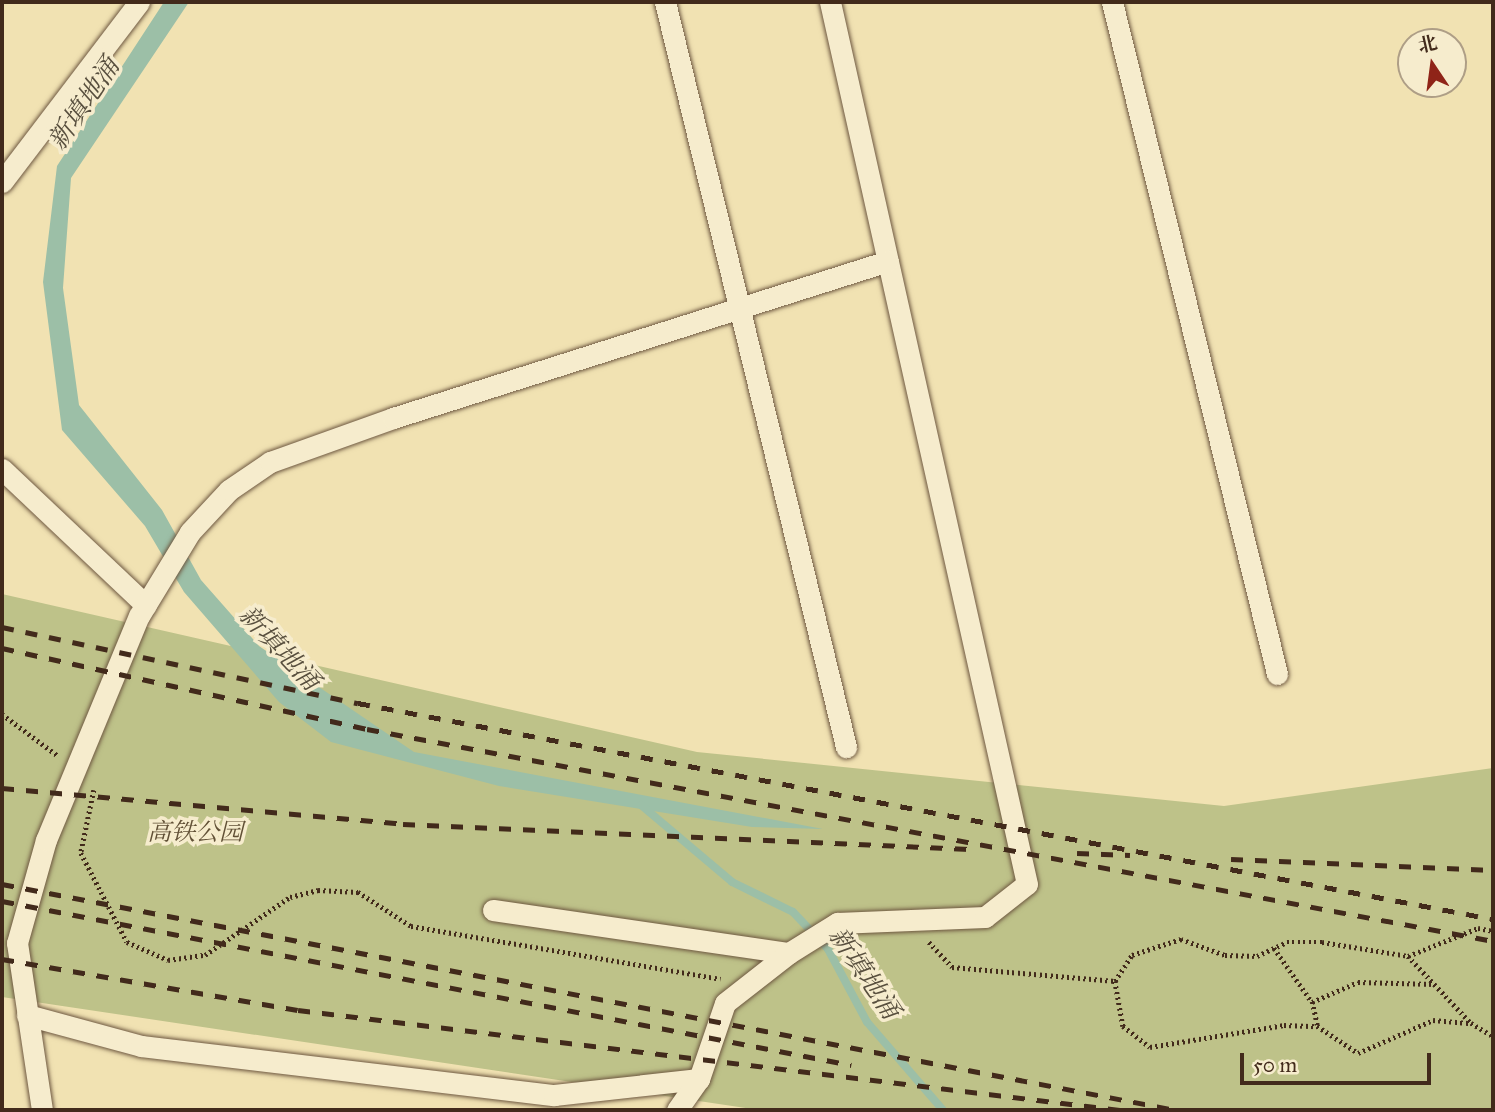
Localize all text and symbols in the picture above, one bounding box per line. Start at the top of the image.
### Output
north arrow [1397,28,1467,98]
text: 北 [1416,31,1439,57]
water label: 新填地涌 [42,52,126,156]
water label: 新填地涌 [232,599,326,697]
park label: 高铁公园 [147,819,243,847]
water label: 新填地涌 [822,921,906,1025]
scale bar [1243,1038,1434,1082]
text: 50 m [1253,1052,1297,1078]

